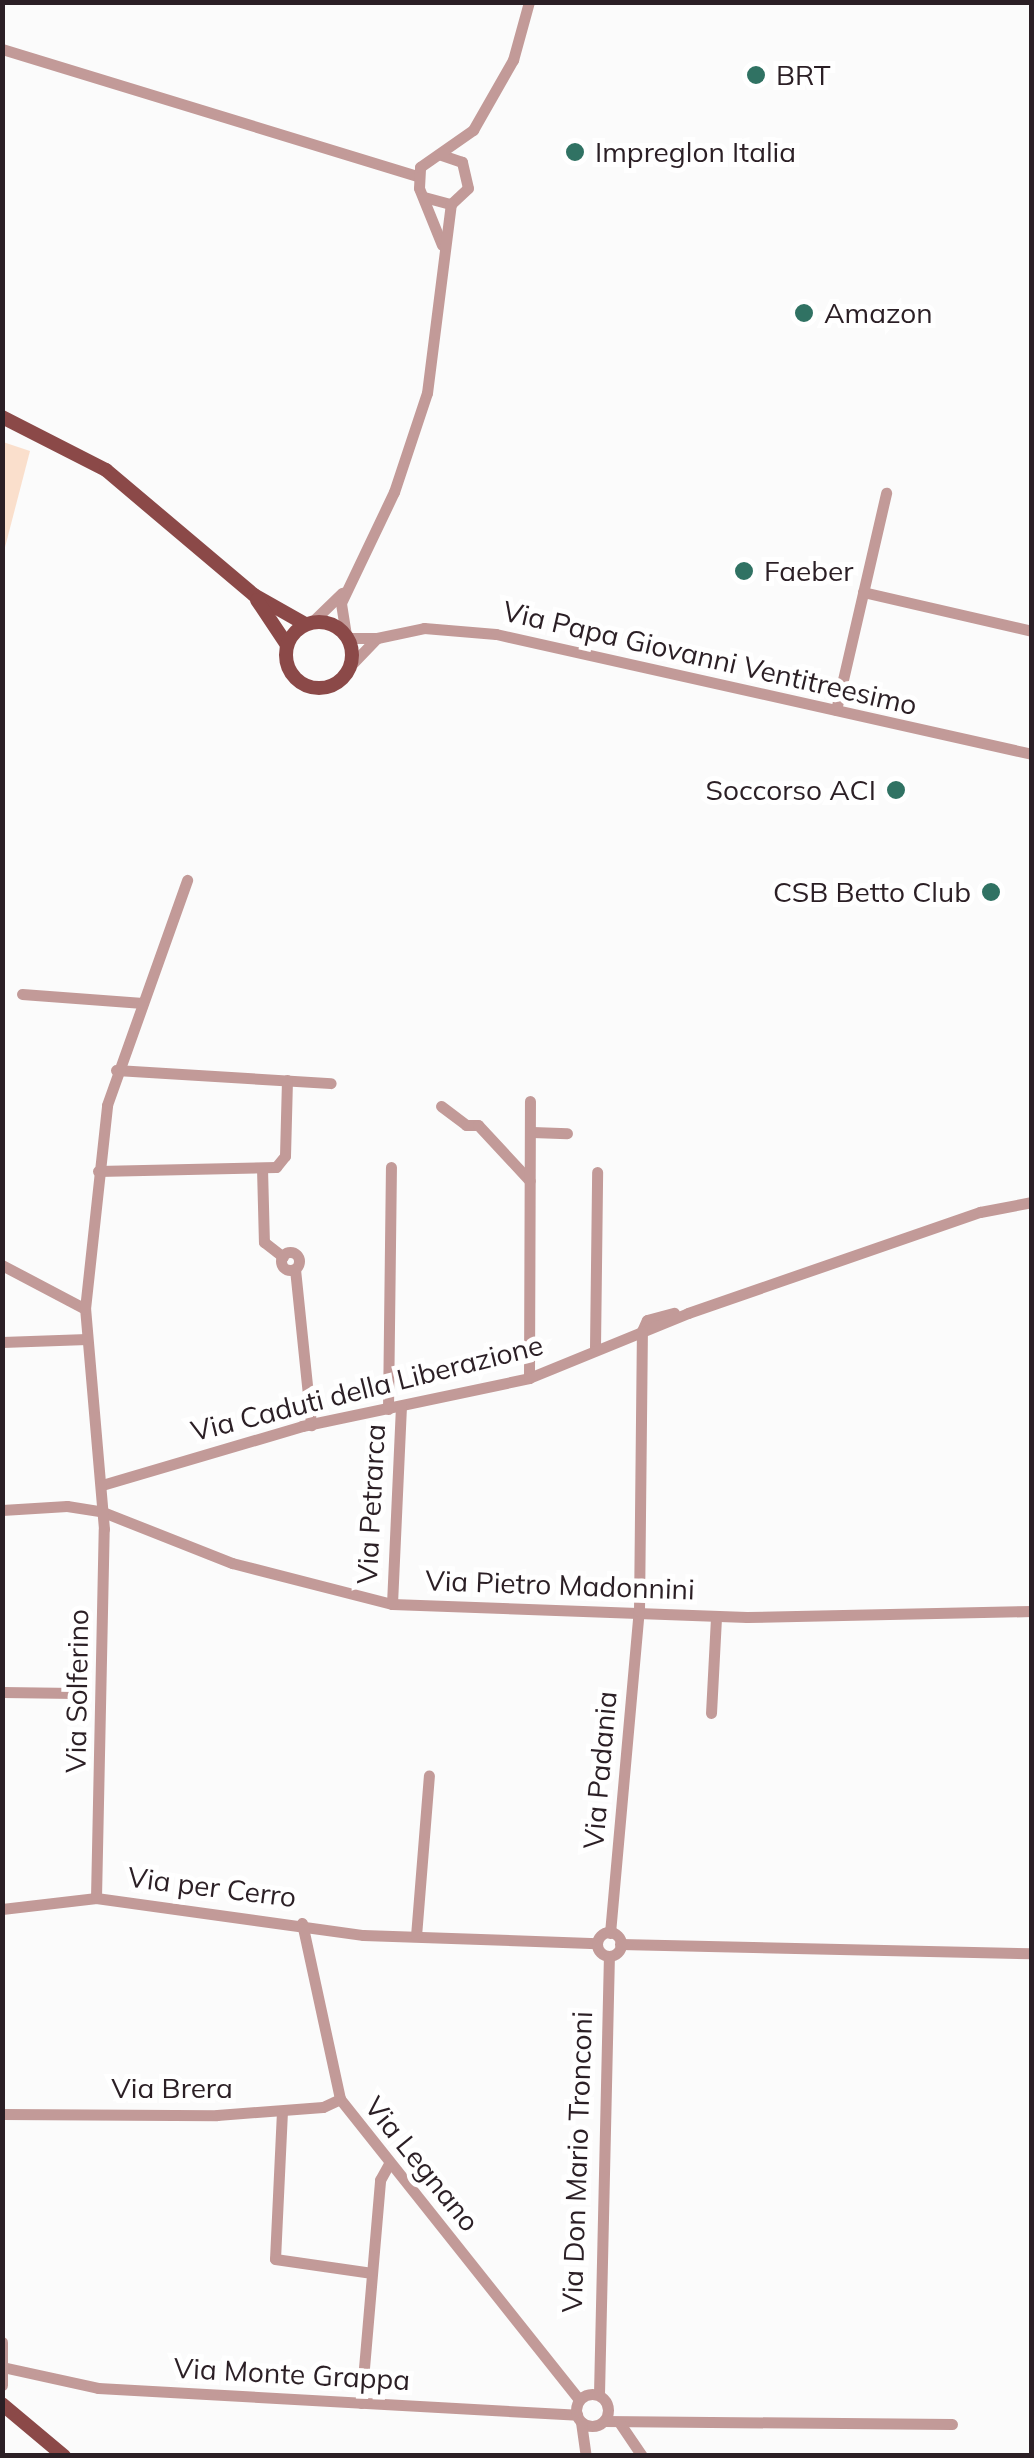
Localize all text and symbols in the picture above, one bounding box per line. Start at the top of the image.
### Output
place label: BRT [776,58,831,92]
marker: BRT [745,64,767,86]
place label: Impreglon Italia [595,135,796,169]
marker: Impreglon Italia [564,141,586,163]
place label: Amazon [824,296,933,330]
marker: Amazon [793,302,815,324]
place label: Faeber [764,554,853,588]
marker: Faeber [733,560,755,582]
street label: Via Papa Giovanni Ventitreesimo [500,594,920,722]
place label: Soccorso ACI [706,773,876,807]
marker: Soccorso ACI [885,779,907,801]
place label: CSB Betto Club [773,875,971,909]
marker: CSB Betto Club [980,881,1002,903]
street label: Via Caduti della Liberazione [188,1328,546,1448]
street label: Via Petrarca [350,1423,392,1585]
street label: Via Pietro Madonnini [425,1564,695,1606]
street label: Via Solferino [59,1609,95,1773]
street label: Via Padania [576,1690,624,1850]
street label: Via per Cerro [126,1860,298,1914]
street label: Via Don Mario Tronconi [555,2011,599,2313]
street label: Via Brera [111,2071,233,2105]
street label: Via Legnano [358,2090,486,2238]
street label: Via Monte Grappa [173,2351,411,2397]

